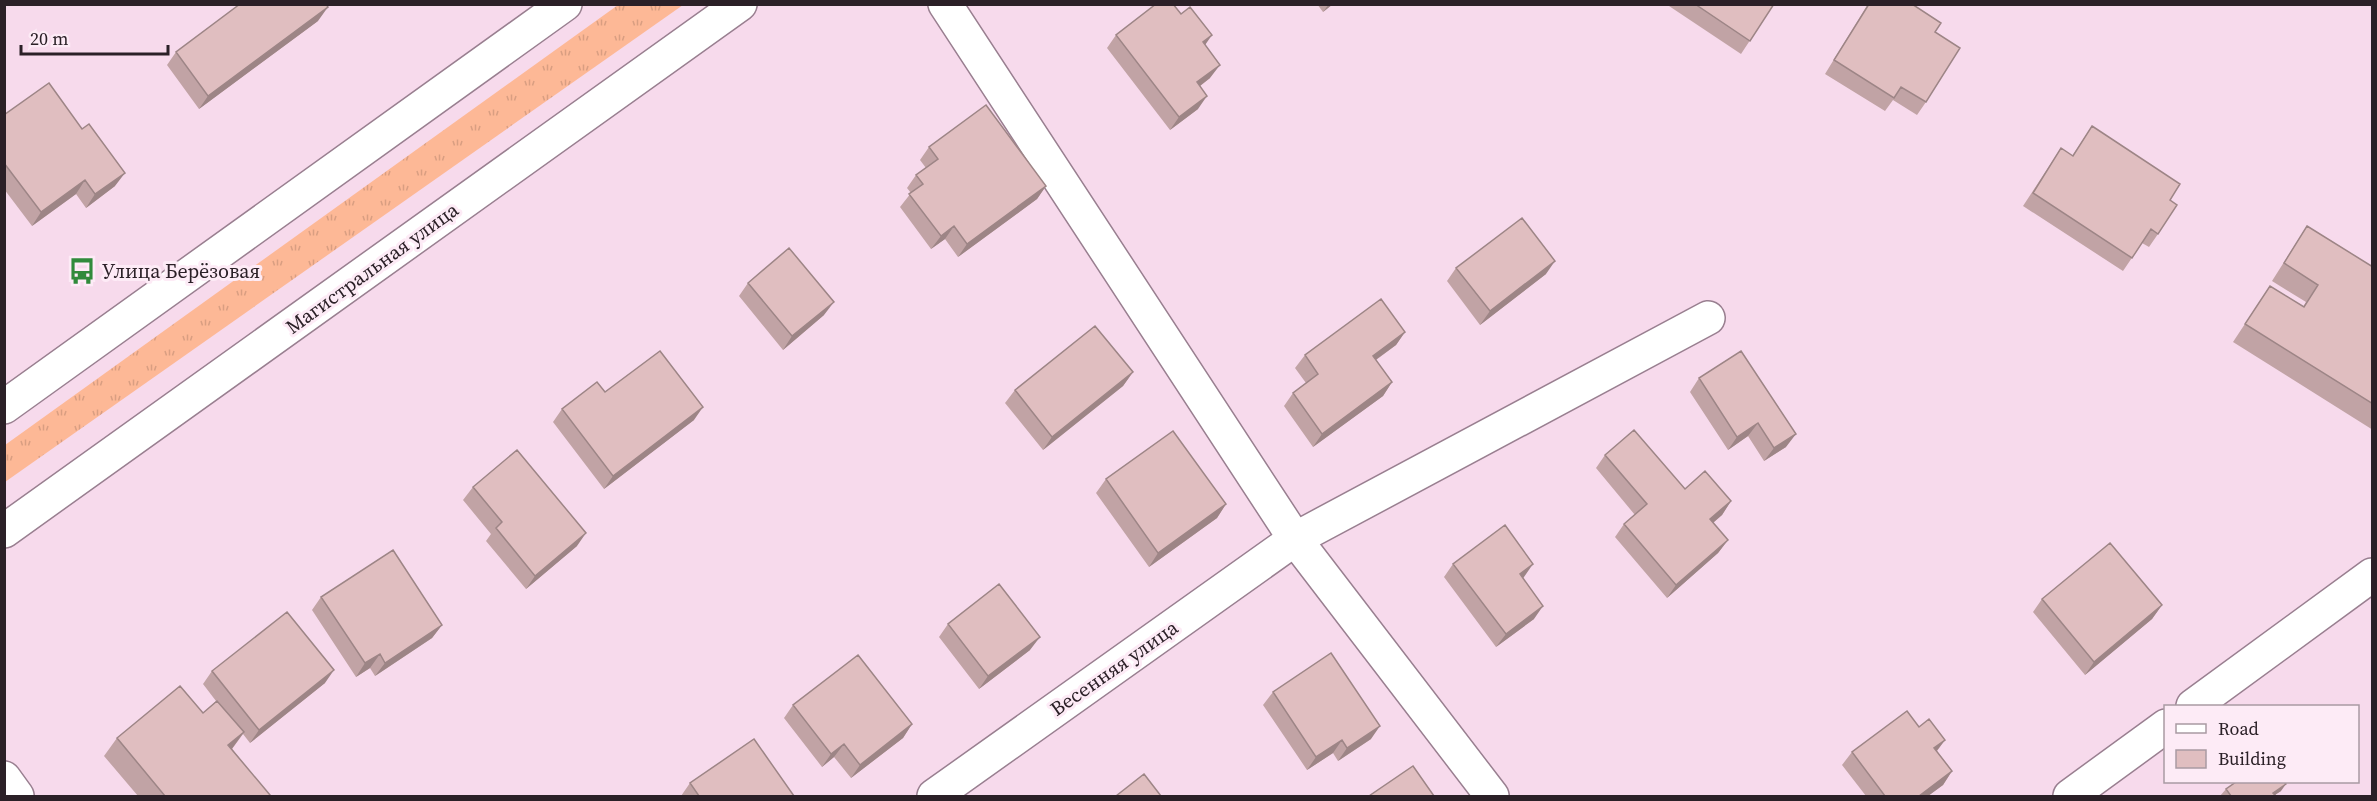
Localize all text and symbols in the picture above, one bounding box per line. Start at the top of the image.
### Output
scale bar [21,18,168,56]
text: 20 m [30,26,68,51]
street label: Магистральная улица [280,195,465,340]
bus stop icon: Улица Берёзовая [67,256,97,286]
place label: Улица Берёзовая [102,257,260,285]
street label: Весенняя улица [1044,613,1184,723]
legend [2164,705,2359,783]
text: Road [2218,716,2259,741]
text: Building [2218,746,2286,771]

